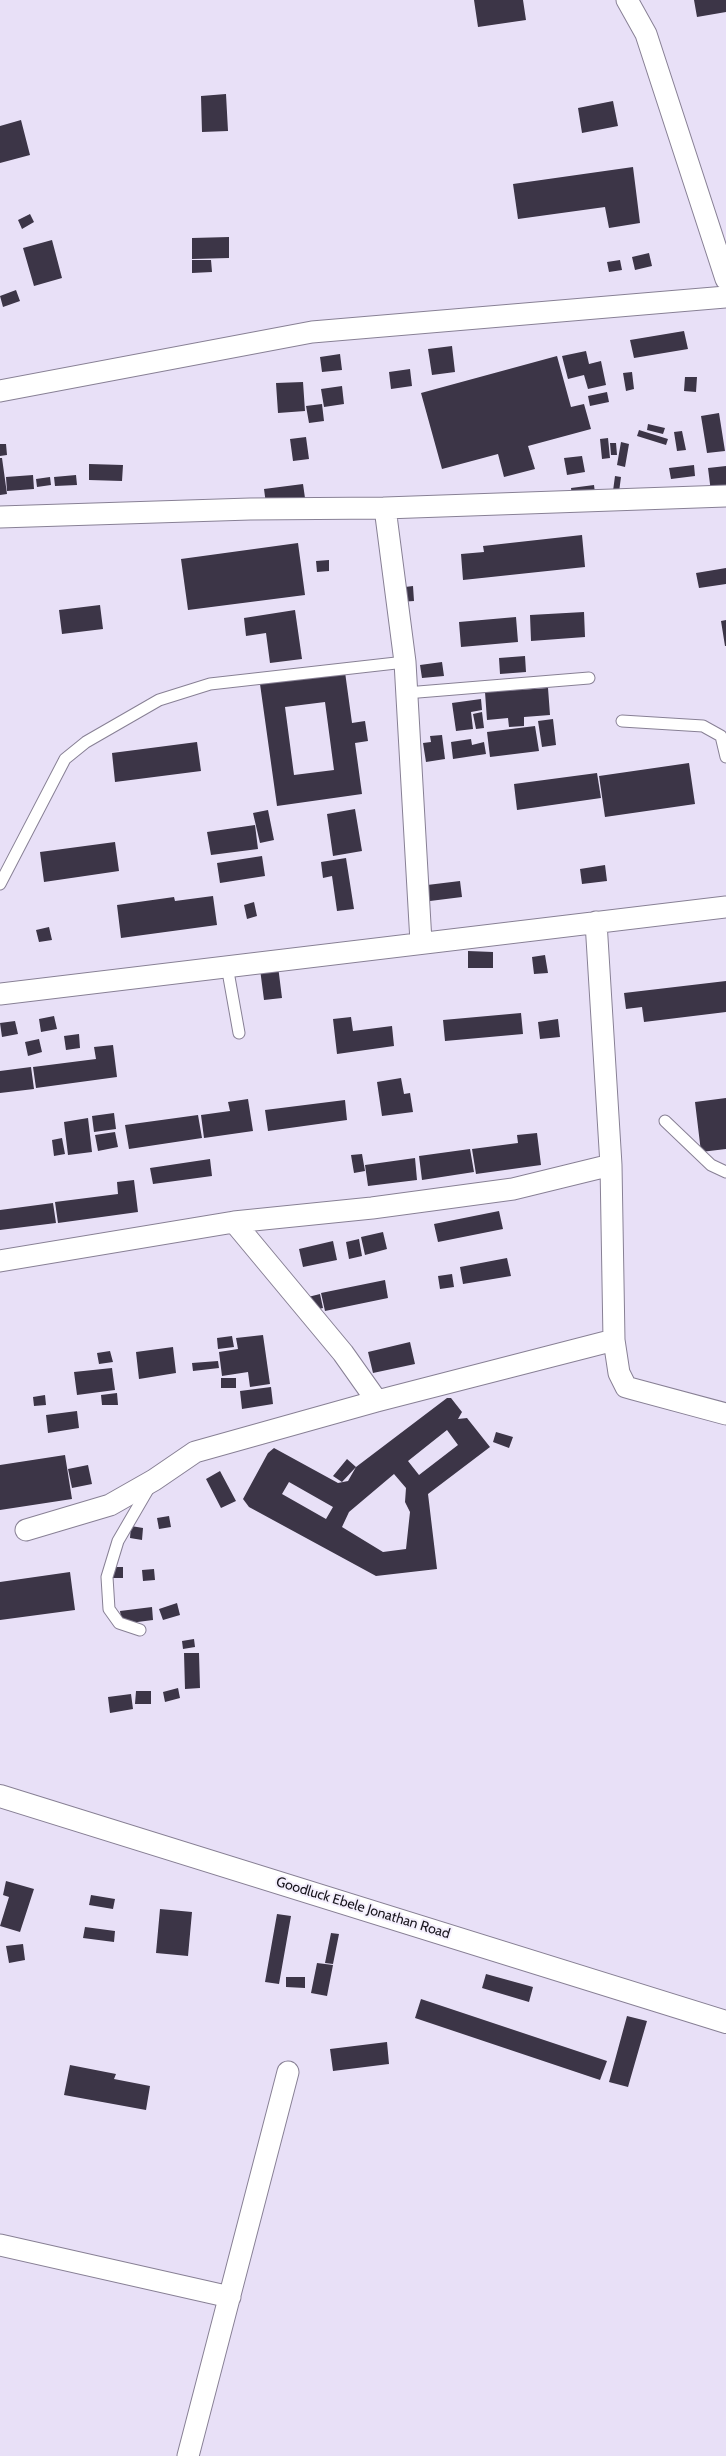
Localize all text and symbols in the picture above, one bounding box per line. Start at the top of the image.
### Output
street label: Goodluck Ebele Jonathan Road [274,1874,452,1942]

